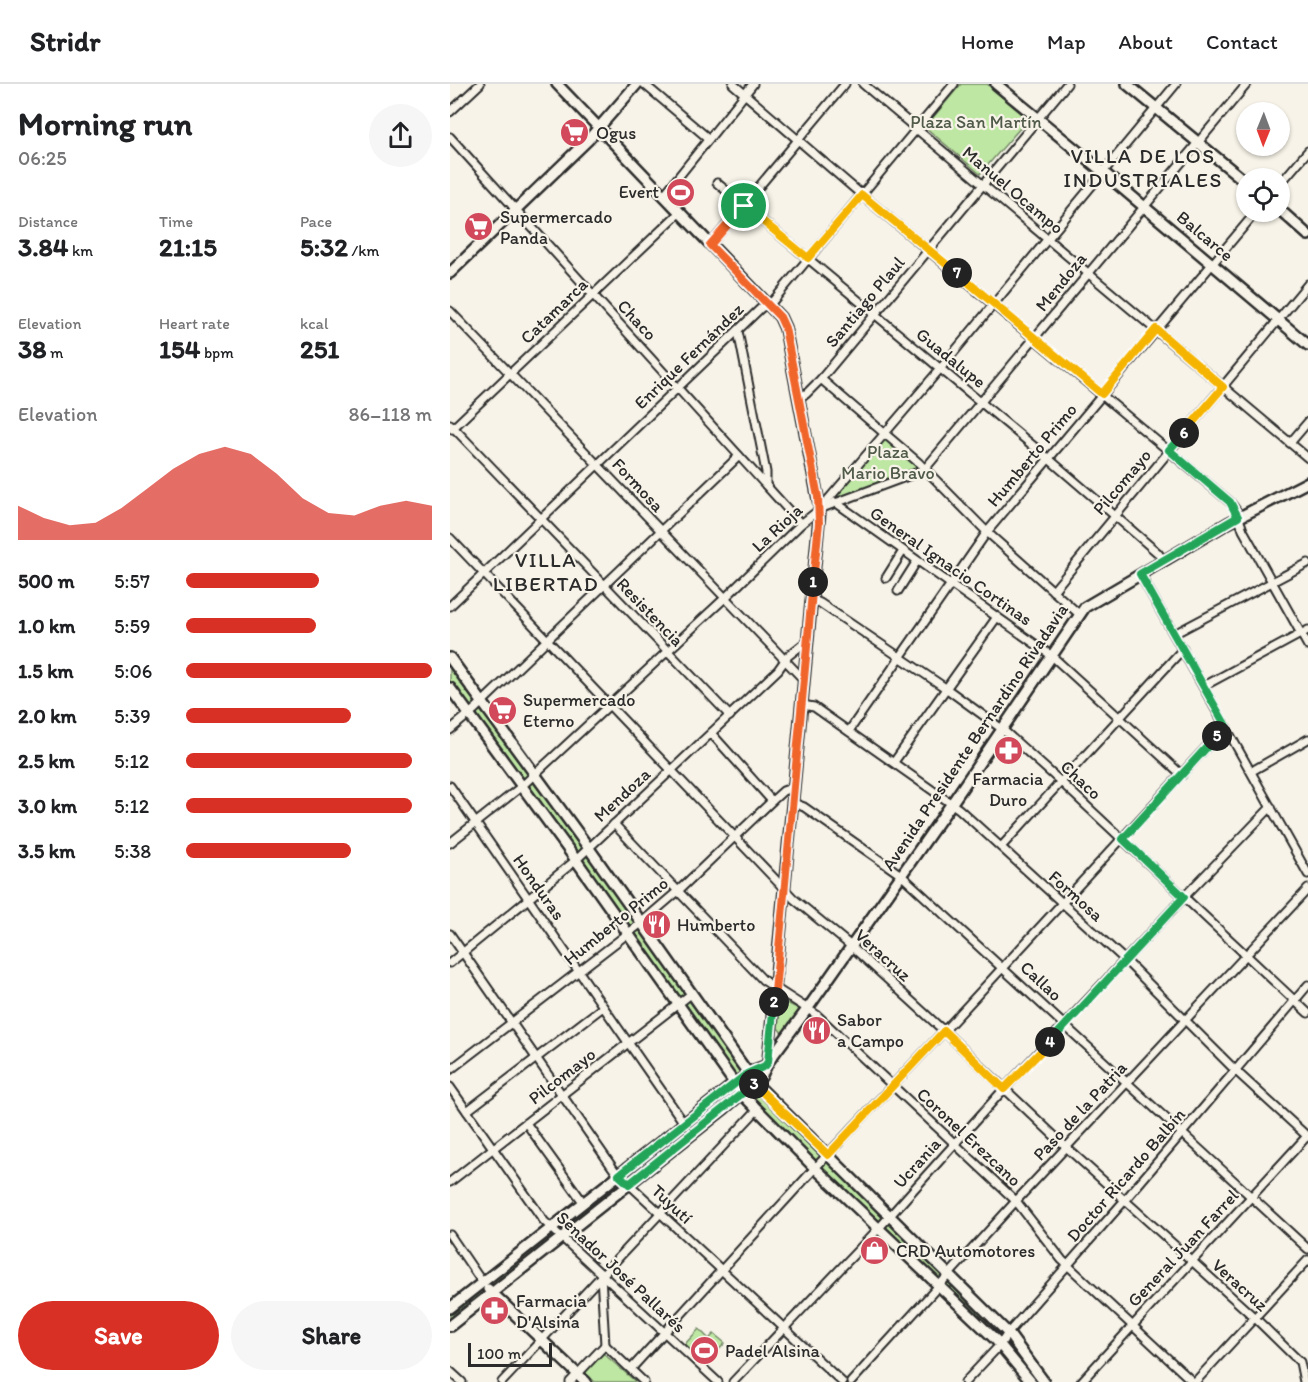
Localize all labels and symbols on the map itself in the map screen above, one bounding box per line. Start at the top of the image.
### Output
north arrow [1236,102,1290,156]
park label: Plaza San Martín [910,111,1042,133]
supermarket icon: Ogus [559,117,591,149]
place label: Ogus [596,122,636,144]
street label: Manuel Ocampo [958,141,1068,239]
district label: VILLA DE LOS INDUSTRIALES [1063,143,1223,192]
sports icon: Evert [664,176,696,208]
pin [718,180,769,231]
place label: Evert [619,181,659,203]
place label: Supermercado Panda [500,206,612,249]
street label: Balcarce [1172,206,1238,266]
supermarket icon: Supermercado Panda [463,211,495,243]
street label: Mendoza [1031,248,1092,316]
street label: Santiago Plaul [821,252,909,352]
pin: 7 [942,258,972,288]
street label: Catamarca [516,273,593,349]
street label: Chaco [613,295,661,345]
street label: Enrique Fernández [630,298,748,414]
street label: Guadalupe [912,323,990,393]
street label: Humberto Primo [982,399,1082,511]
pin: 6 [1169,418,1199,448]
park label: Plaza Mario Bravo [841,441,935,484]
street label: Pilcomayo [1088,444,1156,520]
street label: Formosa [607,453,669,517]
street label: La Rioja [747,499,807,557]
street label: General Ignacio Cortinas [866,502,1036,630]
district label: VILLA LIBERTAD [493,547,599,596]
pin: 1 [798,567,828,597]
street label: Resistencia [612,573,688,651]
street label: Avenida Presidente Bernardino Rivadavia [877,599,1073,875]
place label: Supermercado Eterno [523,689,635,732]
supermarket icon: Supermercado Eterno [486,694,518,726]
pin: 5 [1202,721,1232,751]
pharmacy icon: Farmacia Duro [992,734,1024,766]
street label: Chaco [1056,756,1106,804]
street label: Mendoza [589,763,655,827]
place label: Farmacia Duro [973,768,1044,811]
street label: Honduras [508,850,570,924]
street label: Formosa [1044,866,1108,927]
street label: Humberto Primo [559,872,673,970]
restaurant icon: Humberto [640,909,672,941]
place label: Humberto [677,914,756,936]
street label: Veracruz [850,924,916,986]
street label: Callao [1016,956,1066,1006]
pin: 2 [759,987,789,1017]
place label: Sabor a Campo [837,1009,904,1052]
restaurant icon: Sabor a Campo [800,1014,832,1046]
pin: 4 [1035,1027,1065,1057]
street label: Pilcomayo [524,1043,600,1109]
street label: Paso de la Patria [1028,1056,1132,1165]
pin: 3 [739,1069,769,1099]
street label: Coronel Erezcano [912,1083,1026,1191]
street label: Doctor Ricardo Balbín [1062,1104,1190,1246]
street label: Ucrania [889,1133,946,1193]
street label: Tuyutí [647,1180,697,1229]
street label: General Juan Farrel [1123,1185,1243,1311]
street label: Senador José Pallarés [552,1207,690,1337]
shop icon: CRD Automotores [859,1235,891,1267]
place label: CRD Automotores [896,1240,1035,1262]
street label: Veracruz [1207,1254,1273,1316]
place label: Farmacia D'Alsina [516,1290,588,1333]
pharmacy icon: Farmacia D'Alsina [479,1295,511,1327]
sports icon: Padel Alsina [688,1335,720,1367]
scale bar [468,1340,552,1368]
place label: Padel Alsina [725,1340,820,1362]

